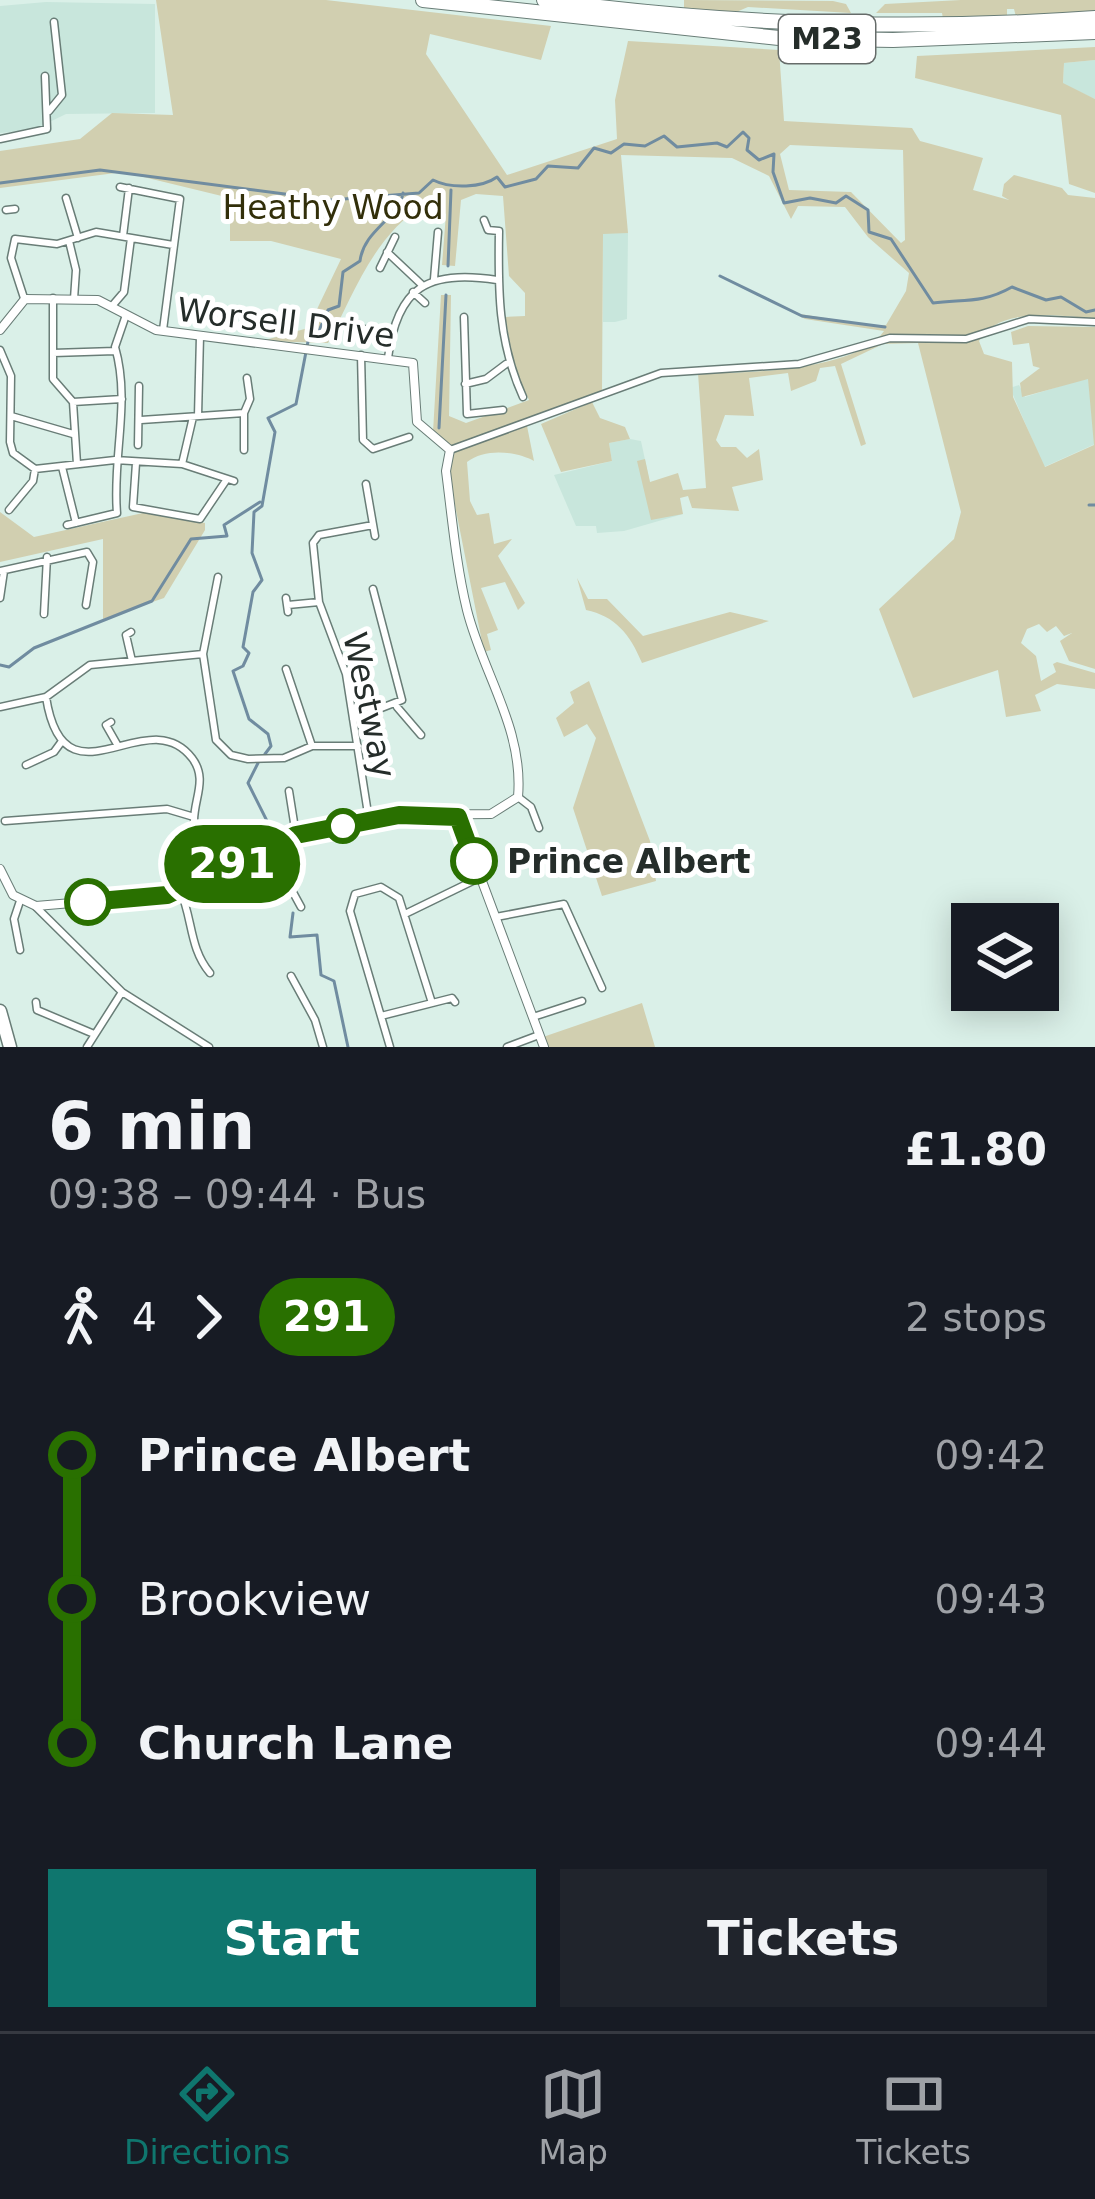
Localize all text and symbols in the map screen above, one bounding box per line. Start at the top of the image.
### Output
road number: M23 [779,15,875,63]
park label: Heathy Wood [222,188,444,227]
street label: Worsell Drive [175,290,397,355]
street label: Westway [335,629,404,781]
unlabelled marker [327,810,359,842]
line badge: 291 [163,825,301,903]
text: 291 [188,839,276,888]
marker: Prince Albert [452,839,496,883]
place label: Prince Albert [507,842,751,881]
unlabelled marker [66,880,110,924]
map controls [951,903,1059,1011]
button: layers [951,903,1059,1011]
text: 6 min [48,1088,255,1165]
text: £1.80 [905,1123,1047,1176]
text: 09:38 – 09:44 · Bus [48,1172,426,1217]
icon: walk [48,1284,114,1350]
icon: forward [175,1284,241,1350]
text: 291 [283,1292,371,1341]
text: 4 [132,1295,157,1340]
text: 2 stops [905,1295,1047,1340]
text: Prince Albert [138,1429,470,1482]
text: 09:42 [935,1433,1047,1478]
text: Brookview [138,1573,371,1626]
text: 09:43 [935,1577,1047,1622]
text: Church Lane [138,1717,453,1770]
text: 09:44 [935,1721,1047,1766]
button: Start [48,1869,536,2007]
button: Tickets [560,1869,1047,2007]
tab: Directions [124,2061,290,2172]
tab: Map [538,2061,608,2172]
tab: Tickets [856,2061,971,2172]

